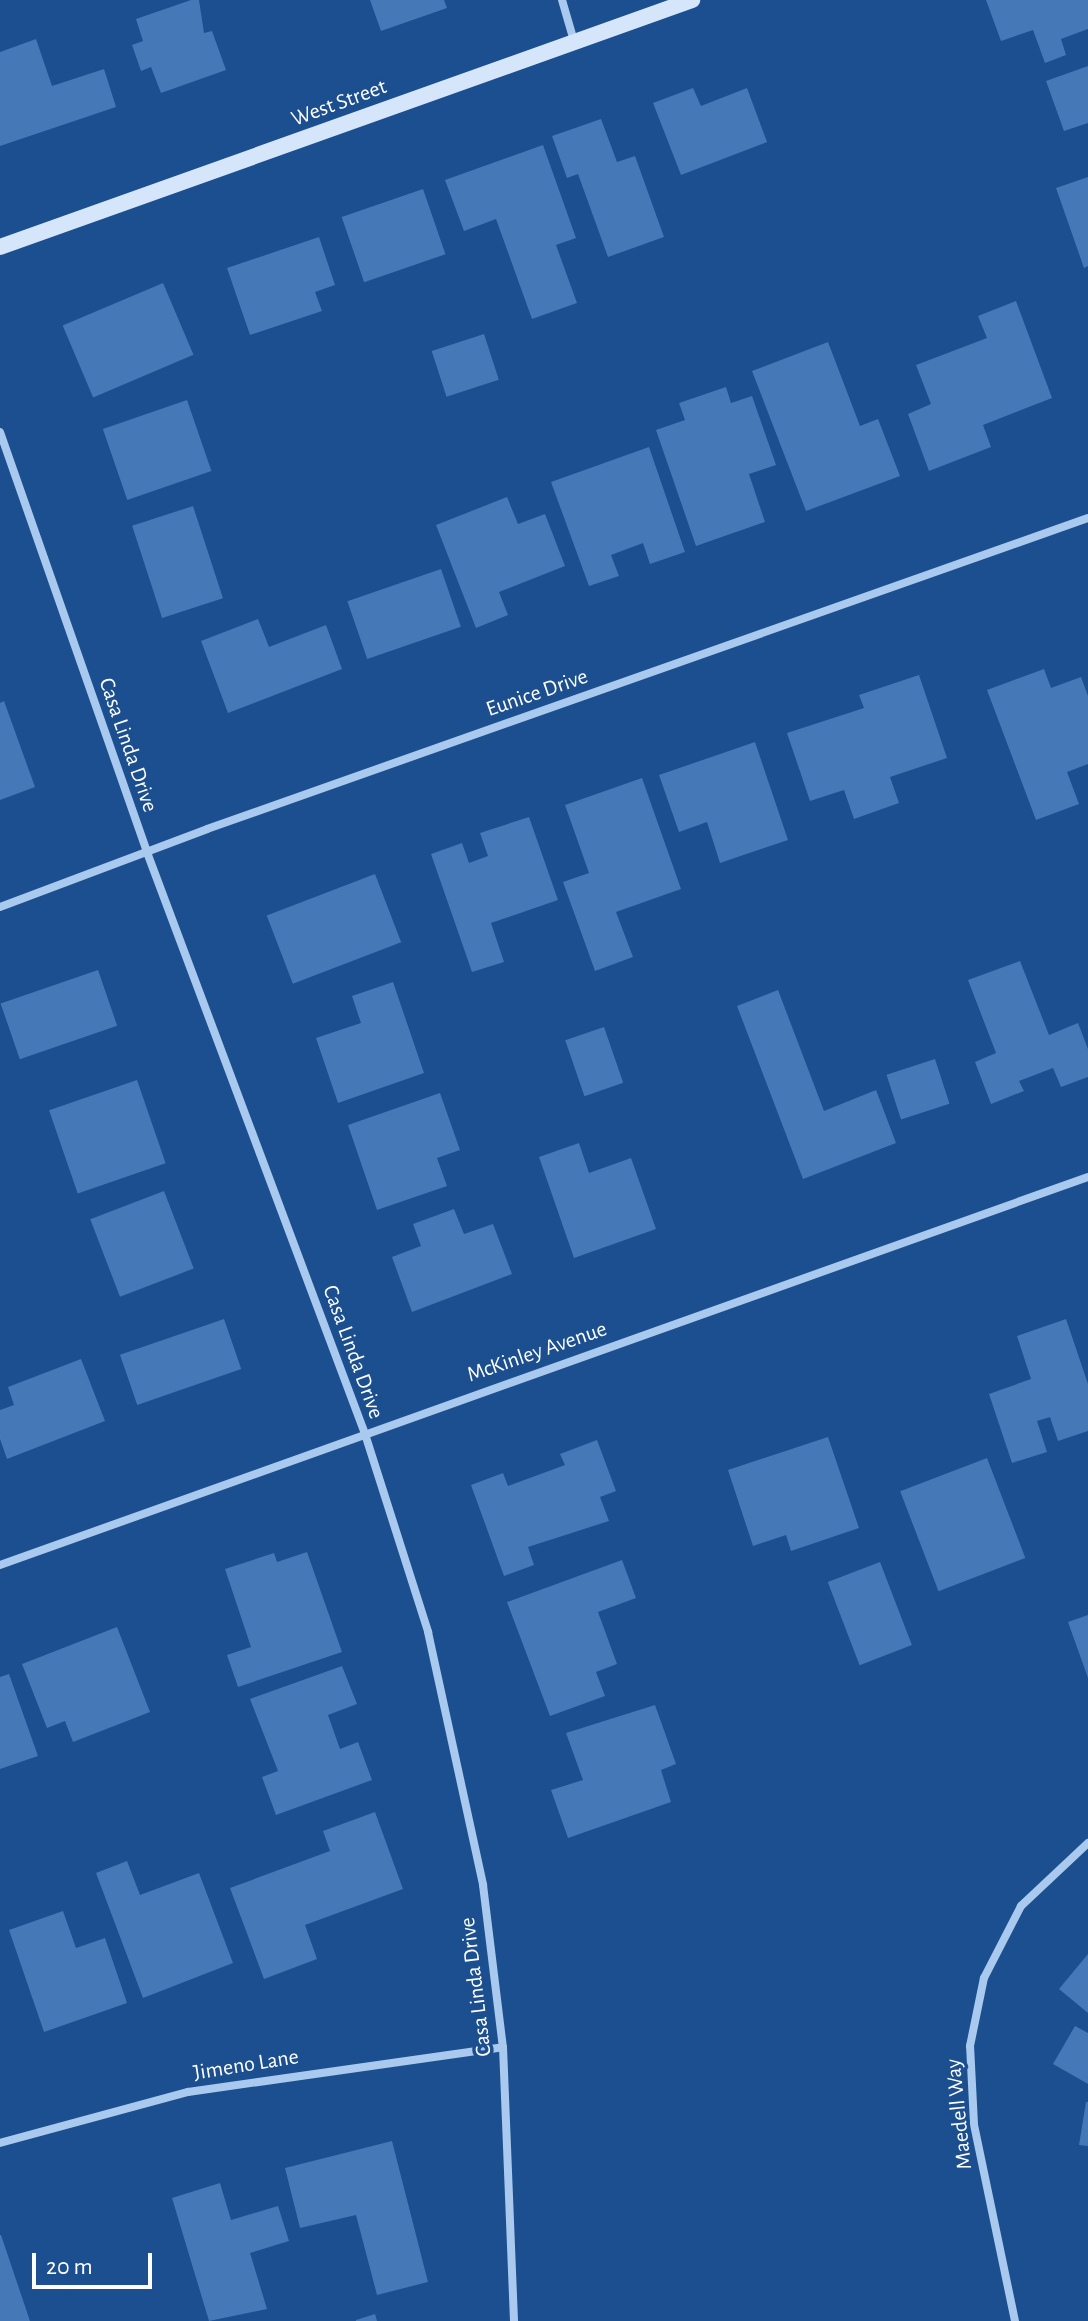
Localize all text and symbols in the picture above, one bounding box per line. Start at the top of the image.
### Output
street label: West Street [288,74,390,132]
street label: Eunice Drive [483,663,591,723]
street label: Casa Linda Drive [93,674,163,816]
street label: Casa Linda Drive [317,1282,389,1422]
street label: McKinley Avenue [464,1316,610,1388]
street label: Casa Linda Drive [454,1916,498,2058]
street label: Jimeno Lane [191,2044,301,2086]
street label: Maedell Way [940,2057,978,2171]
scale bar [36,2237,156,2287]
text: 20 m [46,2255,93,2279]

